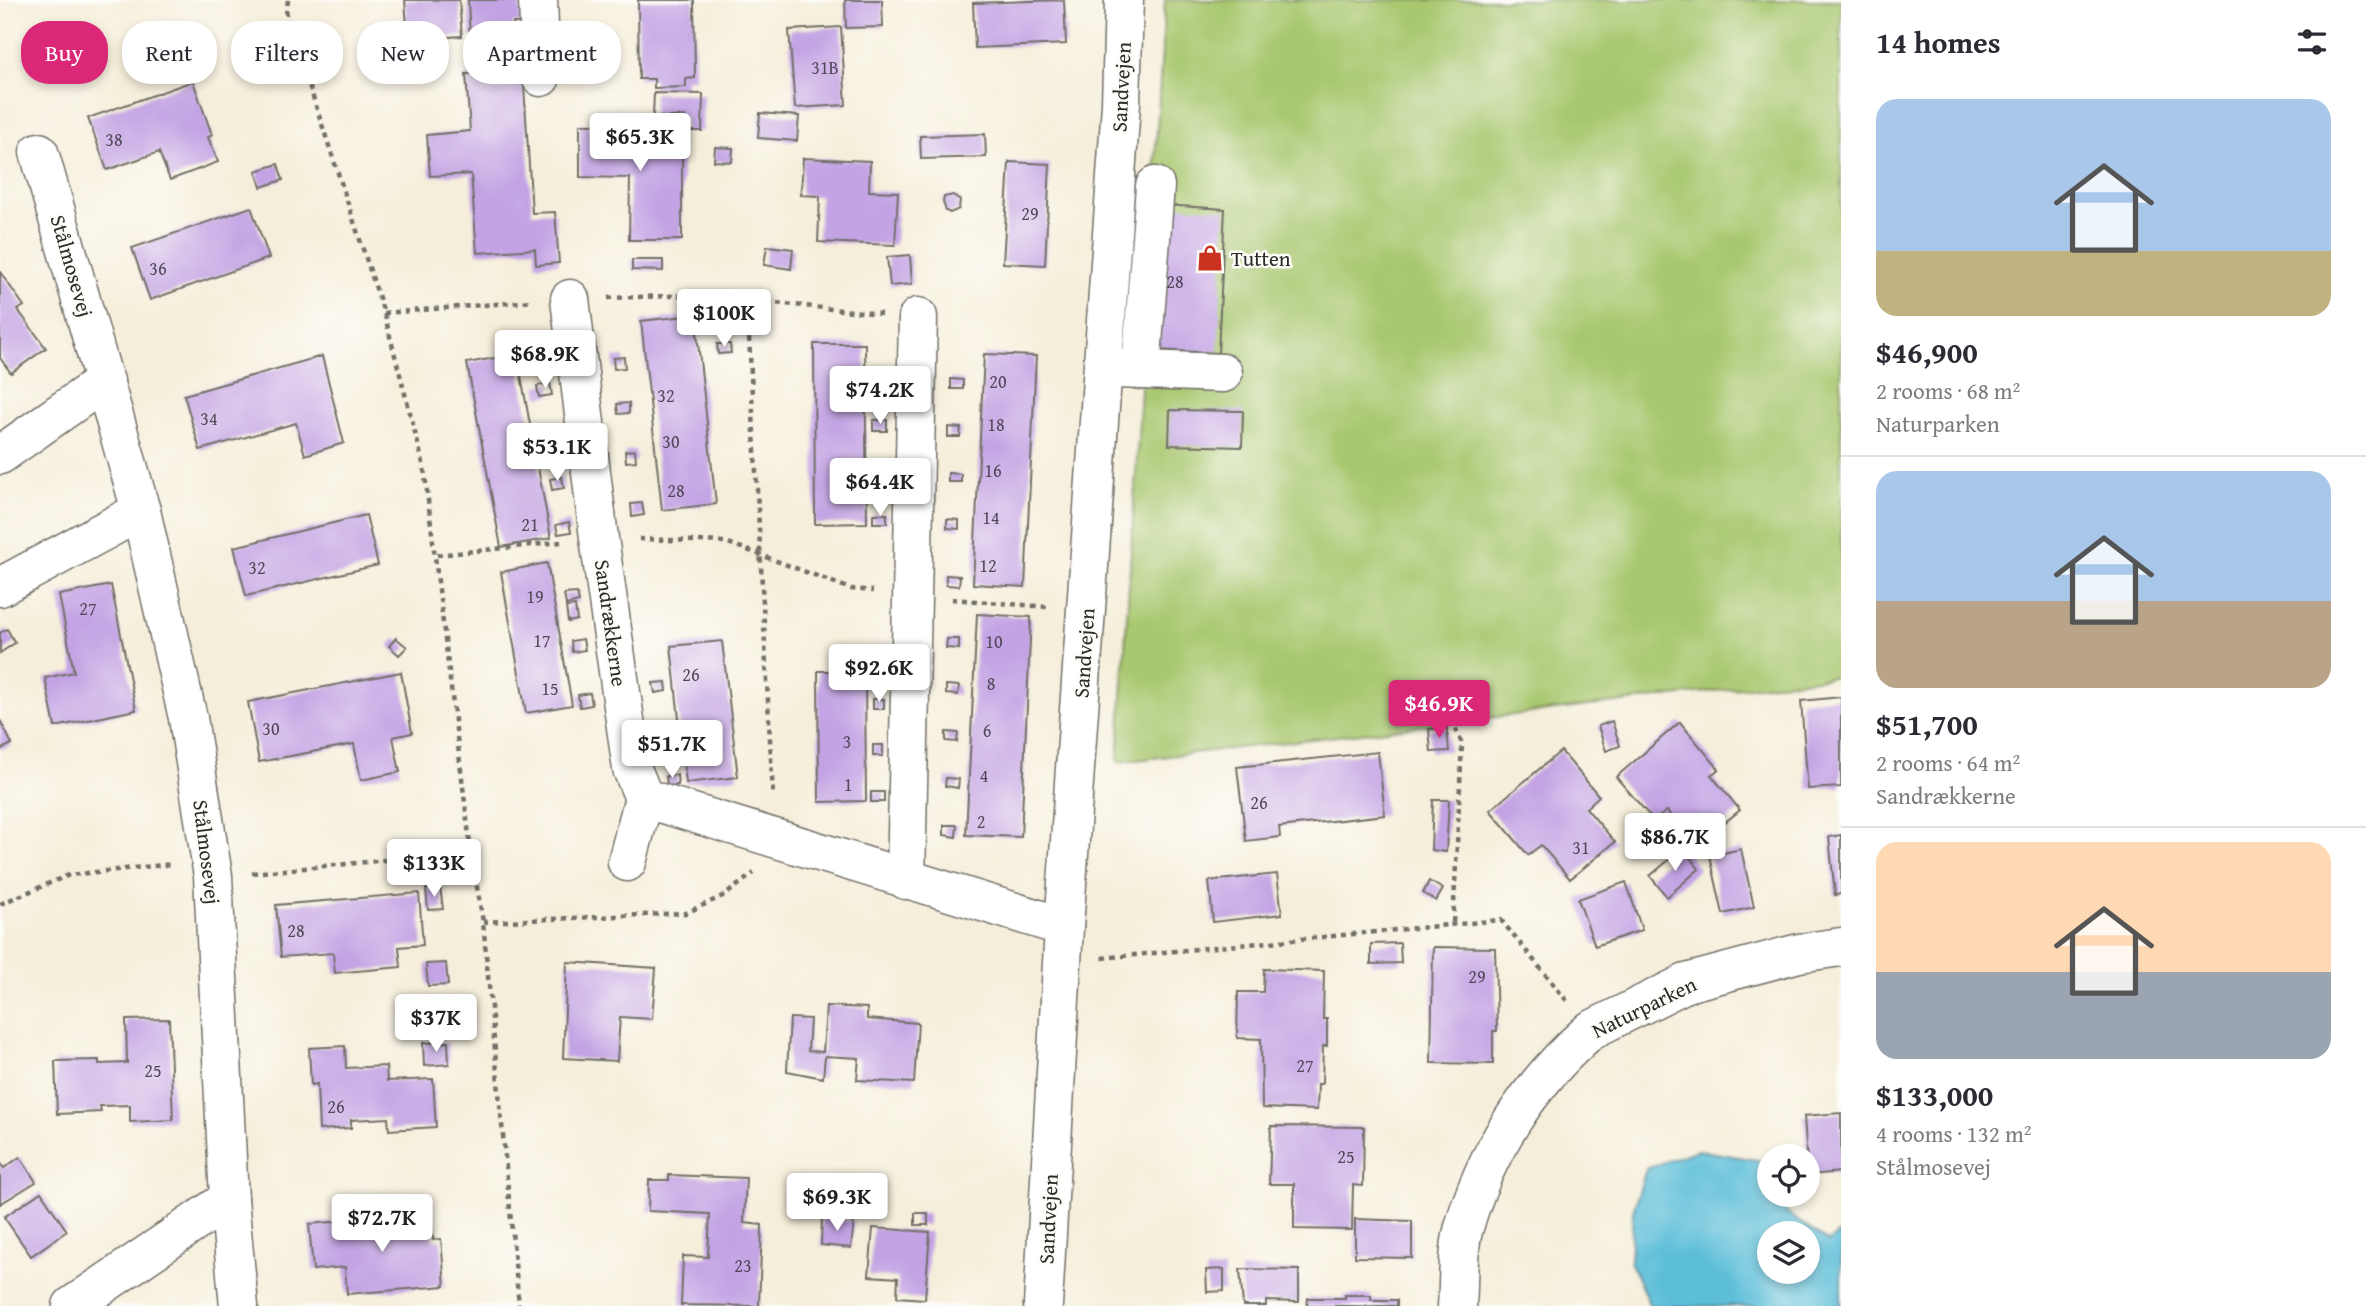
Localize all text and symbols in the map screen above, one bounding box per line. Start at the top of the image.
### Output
text: 14 homes [1876,20,2001,64]
chip: Buy [21,21,108,84]
chip: Rent [122,21,217,84]
chip: Filters [231,21,343,84]
chip: New [357,21,449,84]
chip: Apartment [463,21,621,84]
icon: filters [2293,23,2331,61]
street label: Sandvejen [1103,41,1139,133]
house number: 31B [811,54,839,81]
pin: $65.3K [583,114,697,173]
text: $65.3K [606,119,674,152]
house number: 38 [105,126,123,153]
icon: home [2041,145,2167,271]
house number: 29 [1021,200,1039,227]
street label: Stålmosevej [43,211,101,321]
shop icon: Tutten [1195,243,1225,273]
place label: Tutten [1231,243,1291,274]
house number: 36 [149,255,167,282]
house number: 28 [1166,268,1184,295]
pin: $100K [675,290,773,349]
text: $100K [693,295,755,328]
pin: $68.9K [488,330,602,390]
text: $46,900 [1876,330,1978,374]
text: $68.9K [511,336,579,369]
pin: $74.2K [823,366,937,426]
house number: 20 [989,368,1007,395]
text: $74.2K [846,372,914,405]
text: 2 rooms · 68 m² [1876,374,2020,407]
house number: 32 [657,382,675,409]
house number: 34 [200,405,218,432]
text: Naturparken [1876,407,2000,440]
house number: 18 [987,411,1005,438]
pin: $53.1K [500,424,614,483]
house number: 30 [662,428,680,455]
text: $53.1K [523,429,591,462]
house number: 16 [984,457,1002,484]
pin: $64.4K [823,458,937,518]
text: $64.4K [846,464,914,497]
house number: 28 [667,477,685,504]
house number: 14 [982,504,1000,531]
house number: 21 [521,511,539,538]
icon: home [2041,517,2167,643]
house number: 12 [979,552,997,579]
house number: 32 [248,554,266,581]
street label: Sandrækkerne [587,558,635,689]
house number: 19 [526,583,544,610]
house number: 27 [79,595,97,622]
street label: Sandvejen [1065,607,1103,699]
house number: 17 [533,627,551,654]
house number: 10 [985,628,1003,655]
pin: $92.6K [822,644,936,704]
text: $92.6K [845,650,913,683]
house number: 26 [682,661,700,688]
house number: 8 [987,670,995,697]
house number: 15 [541,675,559,702]
pin: $46.9K [1382,680,1496,740]
text: $46.9K [1405,686,1473,719]
text: $51,700 [1876,702,1978,746]
house number: 30 [262,715,280,742]
house number: 6 [983,717,991,744]
pin: $51.7K [615,720,729,780]
text: $51.7K [638,726,706,759]
house number: 3 [843,728,851,755]
text: 2 rooms · 64 m² [1876,746,2020,779]
house number: 4 [980,762,988,789]
house number: 1 [844,771,852,798]
text: Sandrækkerne [1876,779,2016,812]
house number: 26 [1250,789,1268,816]
street label: Stålmosevej [185,798,229,906]
house number: 2 [977,808,985,835]
pin: $86.7K [1618,814,1732,873]
text: $86.7K [1641,819,1709,852]
house number: 31 [1572,834,1590,861]
pin: $133K [385,839,483,899]
text: $133K [403,845,465,878]
icon: home [2041,888,2167,1014]
house number: 28 [287,917,305,944]
house number: 29 [1468,963,1486,990]
street label: Naturparken [1586,968,1702,1046]
pin: $37K [395,995,477,1054]
text: $37K [411,1000,461,1033]
house number: 27 [1296,1052,1314,1079]
house number: 25 [144,1057,162,1084]
text: $133,000 [1876,1073,1993,1117]
house number: 26 [327,1093,345,1120]
text: 4 rooms · 132 m² [1876,1117,2031,1150]
house number: 25 [1337,1143,1355,1170]
map controls [1757,1144,1820,1284]
button: locate [1757,1144,1820,1207]
text: Stålmosevej [1876,1150,1991,1183]
street label: Sandvejen [1030,1173,1066,1265]
pin: $69.3K [780,1174,894,1233]
text: $69.3K [803,1179,871,1212]
pin: $72.7K [325,1194,439,1254]
text: $72.7K [348,1200,416,1233]
button: layers [1757,1221,1820,1284]
house number: 23 [734,1252,752,1279]

